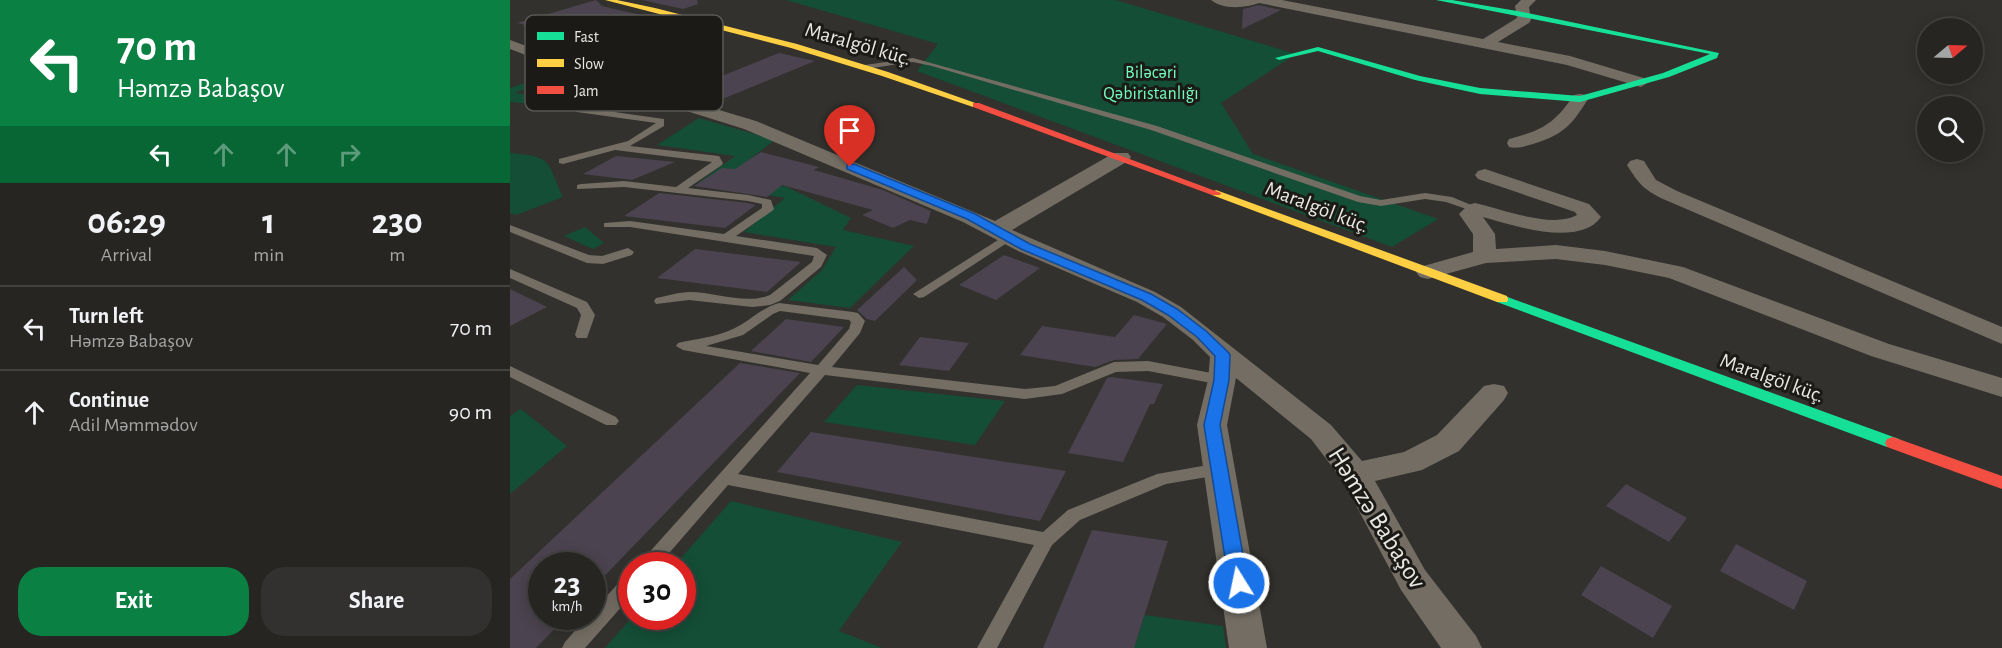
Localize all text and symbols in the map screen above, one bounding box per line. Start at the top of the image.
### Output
legend [525,15,723,111]
north arrow [1917,18,1983,84]
map controls [1917,18,1983,162]
street label: Maralgöl küç. [803,19,913,69]
icon: left [18,24,96,102]
text: 70 m [117,26,197,68]
text: Fast [574,29,599,45]
text: Slow [574,56,604,72]
park label: Biləcəri Qəbiristanlığı [1103,64,1199,103]
text: Həmzə Babaşov [117,75,284,102]
text: Jam [574,83,599,99]
button: search [1917,96,1983,162]
pin [824,105,875,167]
icon: arrive [833,114,866,147]
icon: left [144,138,177,171]
icon: ahead [207,138,240,171]
icon: ahead [270,138,303,171]
icon: right [333,138,366,171]
street label: Maralgöl küç. [1262,178,1372,236]
text: 06:29 [87,204,166,240]
text: 1 [262,204,275,240]
text: 230 [372,204,423,240]
text: Arrival [101,245,152,265]
text: min [253,245,284,265]
text: m [389,245,405,265]
text: Turn left [69,305,143,327]
icon: left [18,312,51,345]
text: 70 m [450,317,492,339]
text: Həmzə Babaşov [69,331,193,351]
street label: Maralgöl küç. [1717,349,1827,407]
text: Continue [69,389,149,411]
icon: ahead [18,396,51,429]
text: 90 m [449,401,492,423]
text: Adil Məmmədov [69,415,198,435]
street label: Həmzə Babaşov [1323,443,1431,593]
position arrow [1207,551,1271,615]
speed limit sign: 30 [618,552,696,630]
button: Exit [18,567,249,636]
button: Share [261,567,492,636]
text: 23 [553,569,581,599]
text: km/h [552,599,582,614]

